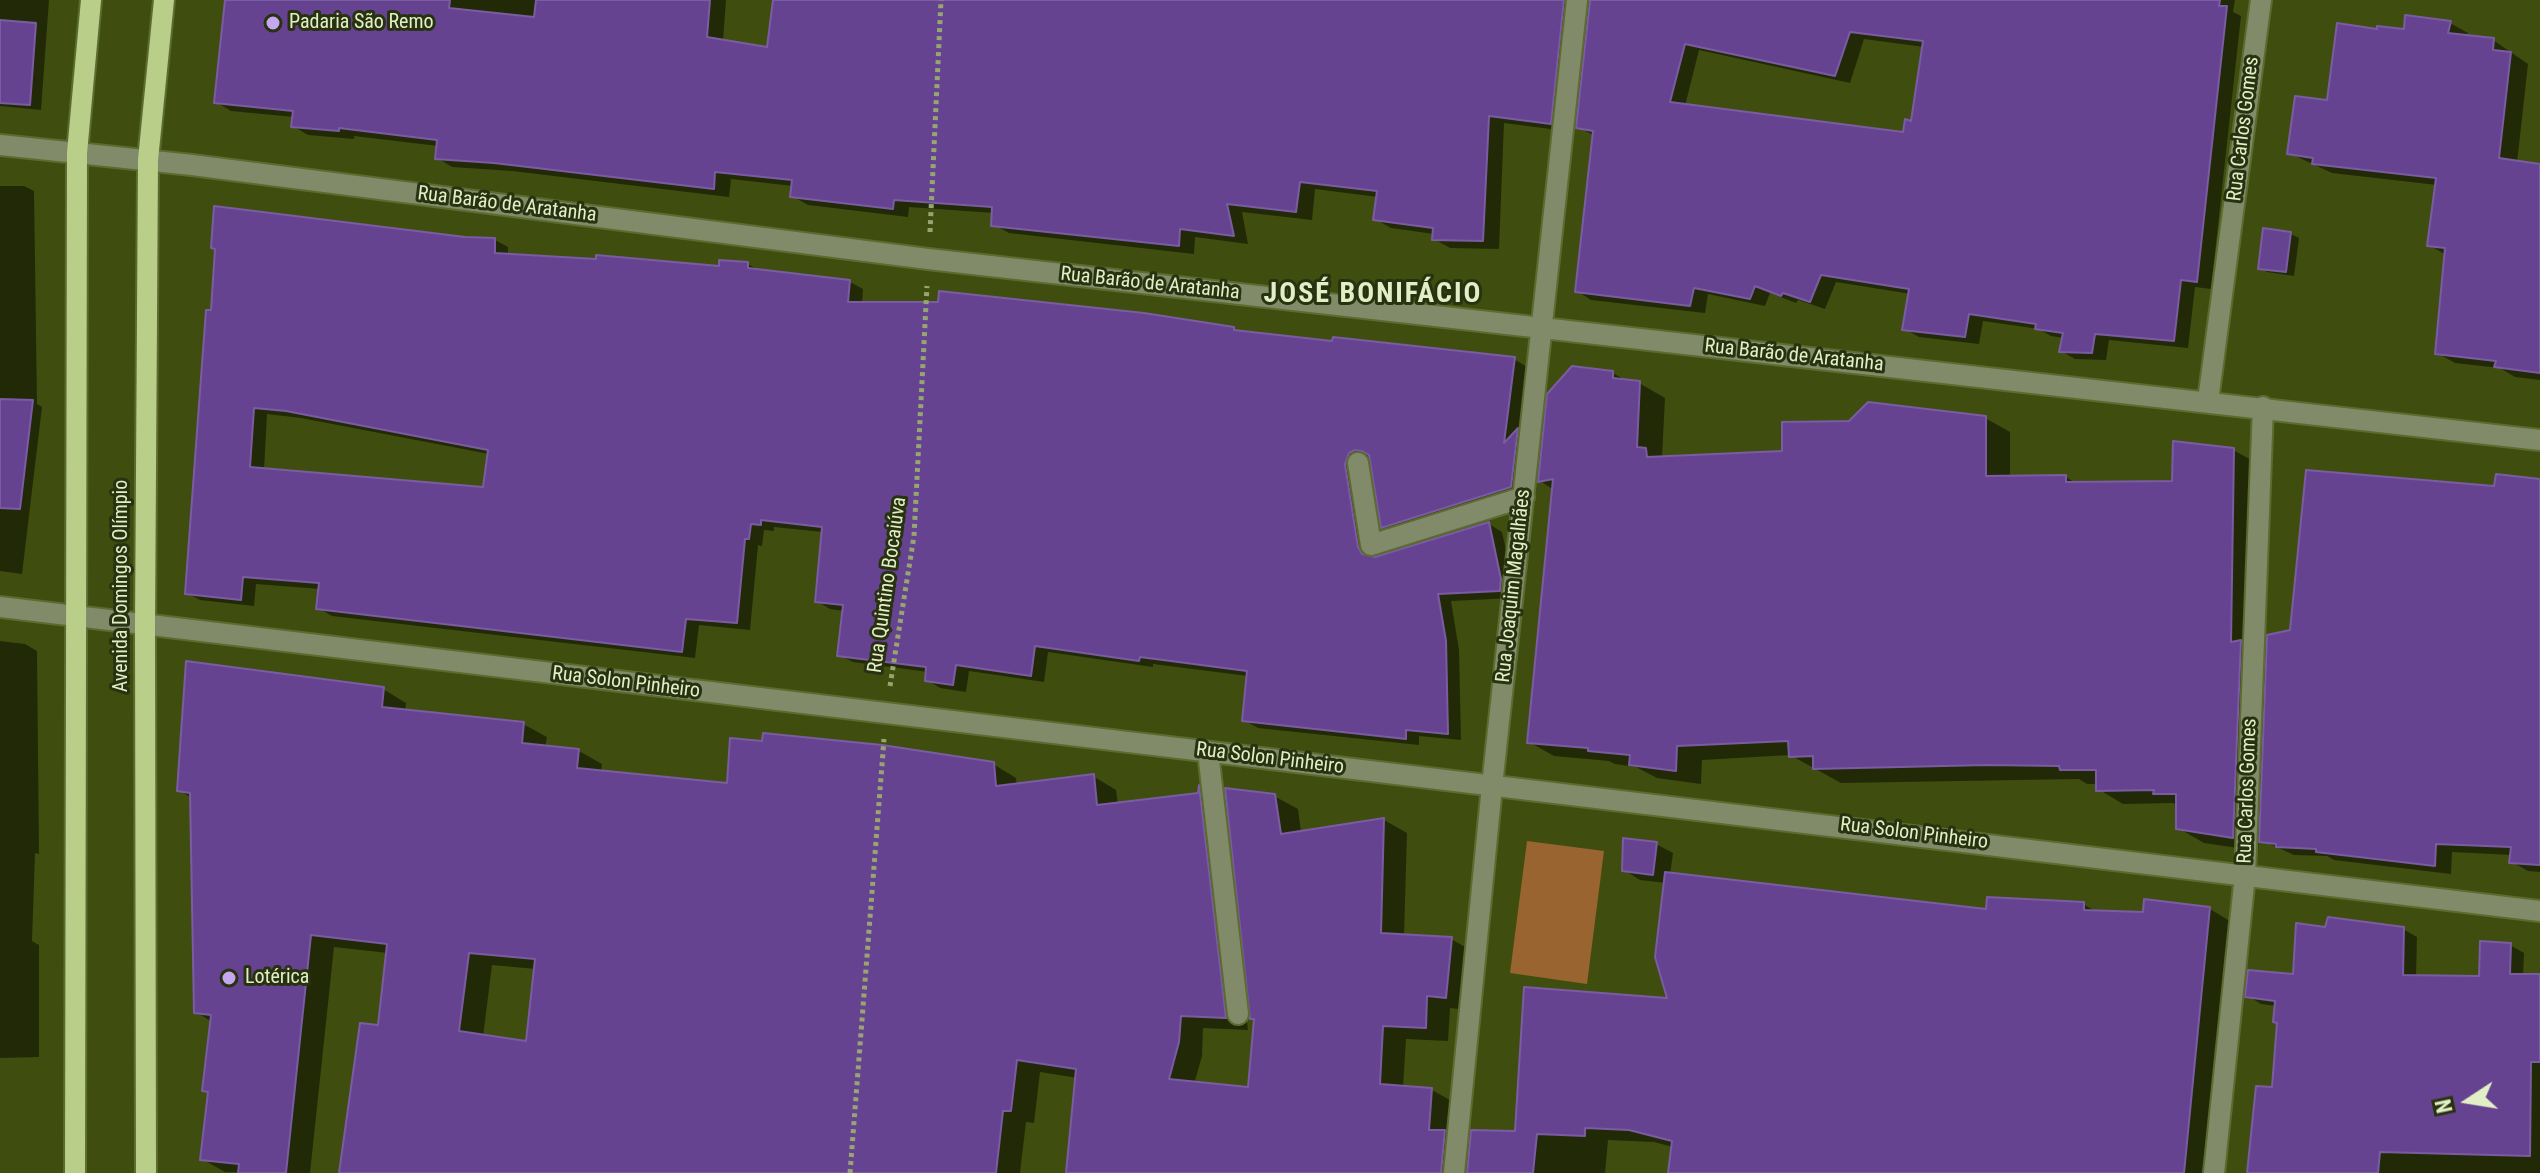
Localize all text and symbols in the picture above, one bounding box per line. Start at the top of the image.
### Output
place label: Padaria São Remo [289,11,434,35]
marker: Padaria São Remo [264,14,282,32]
street label: Rua Carlos Gomes [2223,55,2265,203]
street label: Rua Barão de Aratanha [416,182,598,228]
street label: Rua Barão de Aratanha [1059,263,1241,305]
district label: JOSÉ BONIFÁCIO [1264,278,1482,312]
street label: Rua Barão de Aratanha [1703,335,1885,377]
street label: Avenida Domingos Olímpio [110,480,134,692]
street label: Rua Joaquim Magalhães [1492,488,1536,684]
street label: Rua Quintino Bocaiúva [864,496,912,674]
street label: Rua Solon Pinheiro [551,662,701,704]
street label: Rua Carlos Gomes [2233,718,2263,864]
street label: Rua Solon Pinheiro [1195,738,1345,780]
street label: Rua Solon Pinheiro [1839,813,1989,855]
place label: Lotérica [245,966,309,990]
marker: Lotérica [220,969,238,987]
north arrow [2428,1061,2508,1141]
text: N [2430,1097,2458,1115]

